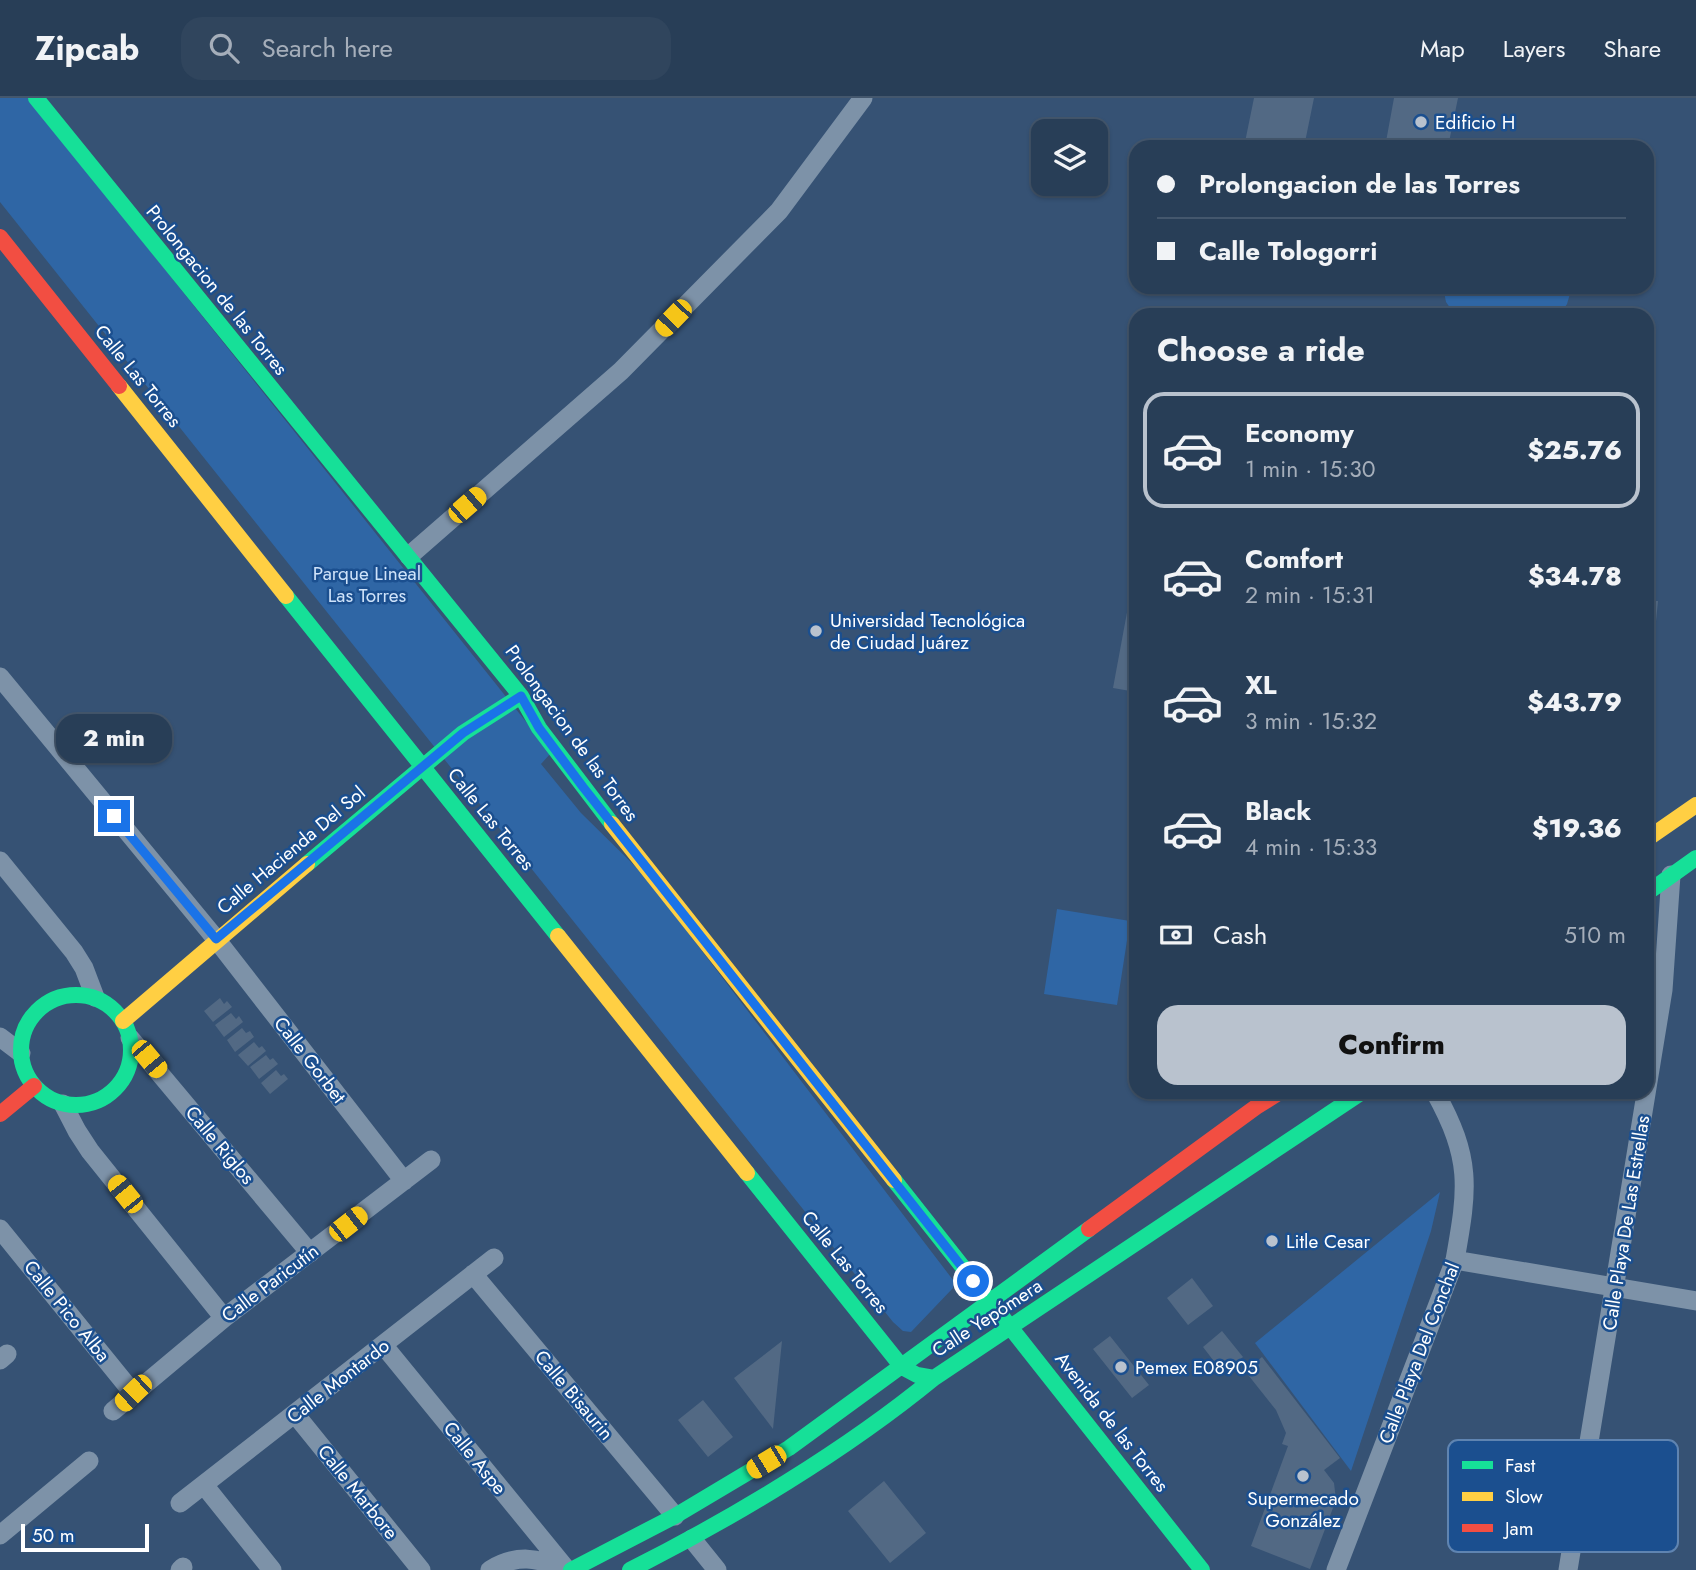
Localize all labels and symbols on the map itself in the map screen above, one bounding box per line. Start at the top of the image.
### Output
place label: Edificio H [1435,109,1515,136]
marker: Edificio H [1413,114,1429,130]
street label: Prolongacion de las Torres [140,199,294,381]
car [651,296,696,340]
street label: Calle Las Torres [88,319,188,433]
car [445,483,490,527]
park label: Parque Lineal Las Torres [313,560,421,609]
place label: Universidad Tecnológica de Ciudad Juárez [830,607,1025,656]
marker: Universidad Tecnológica de Ciudad Juárez [808,623,824,639]
street label: Prolongacion de las Torres [499,639,645,827]
callout: 2 min [56,714,172,764]
street label: Calle Las Torres [441,762,541,876]
street label: Calle Hacienda Del Sol [211,780,371,920]
route end [98,800,130,832]
street label: Calle Gorbet [268,1011,353,1109]
car [128,1036,171,1082]
street label: Calle Riglos [179,1100,261,1190]
street label: Calle Playa De Las Estrellas [1596,1113,1656,1332]
car [104,1171,147,1217]
car [325,1203,372,1245]
street label: Calle Las Torres [795,1205,895,1319]
place label: Litle Cesar [1286,1228,1371,1255]
marker: Litle Cesar [1264,1233,1280,1249]
street label: Calle Paricutín [216,1238,324,1328]
street label: Calle Pico Alba [18,1254,116,1368]
street label: Calle Playa Del Conchal [1372,1258,1466,1448]
route start [957,1265,989,1297]
street label: Calle Yepómera [927,1272,1047,1364]
street label: Calle Montardo [281,1332,395,1430]
street label: Calle Bisaurin [528,1344,620,1446]
street label: Avenida de las Torres [1049,1346,1175,1498]
place label: Pemex E08905 [1135,1354,1258,1381]
marker: Pemex E08905 [1113,1359,1129,1375]
car [111,1371,156,1415]
street label: Calle Aspe [437,1416,513,1501]
street label: Calle Marbore [311,1439,405,1545]
legend [1448,1440,1678,1552]
car [743,1442,790,1482]
text: Fast [1505,1452,1536,1479]
marker: Supermecado González [1295,1468,1311,1484]
text: Slow [1505,1483,1543,1510]
place label: Supermecado González [1247,1485,1359,1534]
text: Jam [1502,1515,1534,1542]
scale bar [21,1521,149,1553]

